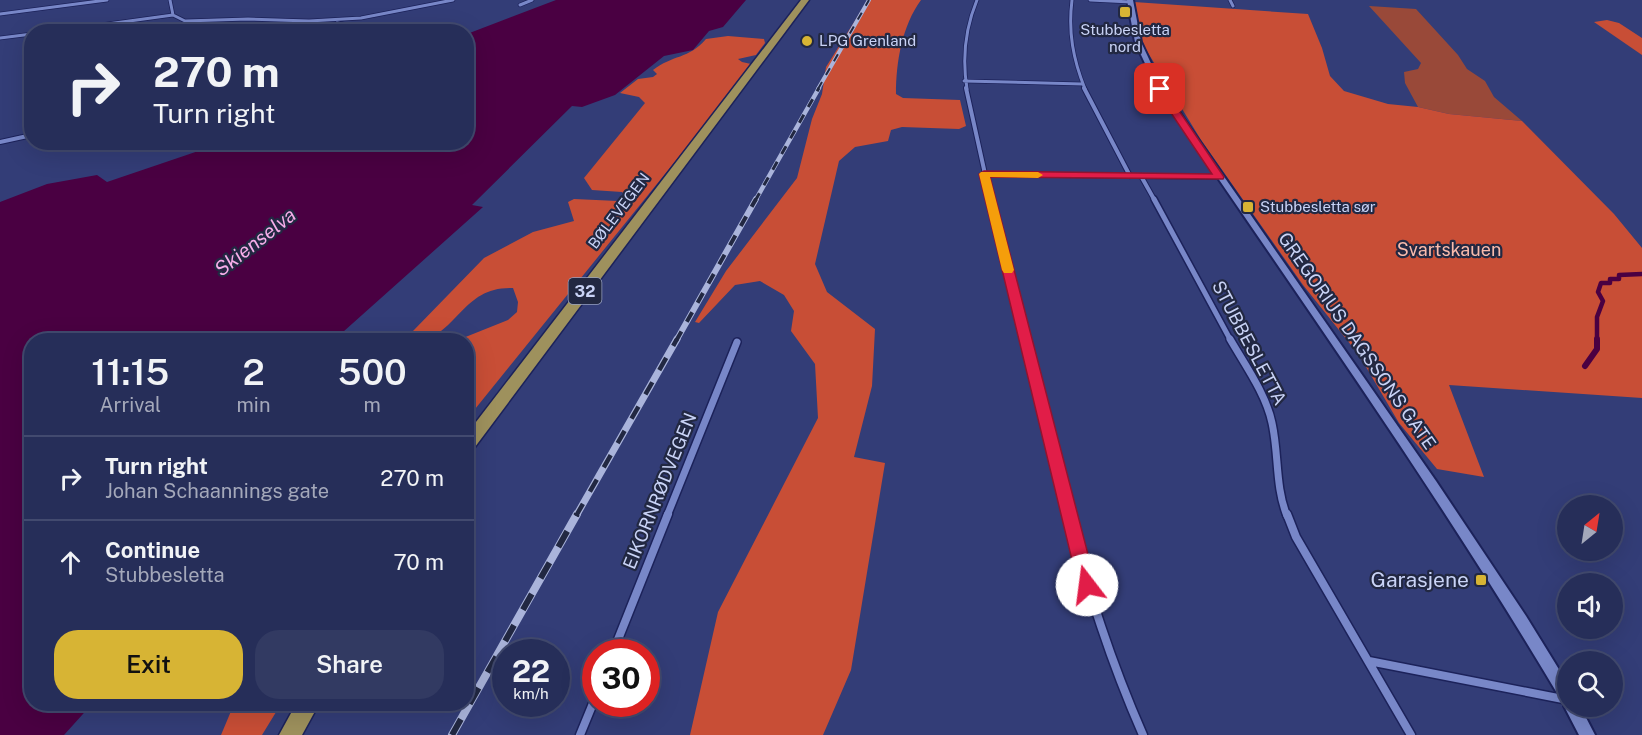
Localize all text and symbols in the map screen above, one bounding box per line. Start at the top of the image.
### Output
marker: Stubbesletta nord [1118,5,1132,19]
place label: Stubbesletta nord [1080,21,1170,55]
place label: LPG Grenland [819,32,916,49]
marker: LPG Grenland [800,34,814,48]
text: 270 m [153,47,280,96]
icon: right [54,48,132,126]
pin [1134,63,1185,114]
icon: arrive [1143,72,1176,105]
text: Turn right [153,97,276,129]
street label: BØLEVEGEN [585,169,653,252]
place label: Stubbesletta sør [1260,198,1376,215]
marker: Stubbesletta sør [1241,200,1255,214]
water label: Skienselva [209,203,301,281]
street label: GREGORIUS DAGSSONS GATE [1274,228,1441,453]
park label: Svartskauen [1397,239,1501,260]
street label: STUBBESLETTA [1208,277,1291,409]
road number: 32 [568,278,602,304]
text: 11:15 [91,351,169,393]
text: 2 [242,351,265,393]
text: 500 [338,351,407,393]
text: Arrival [99,393,161,417]
text: min [237,393,270,417]
text: m [364,393,381,417]
street label: EIKORNRØDVEGEN [619,410,700,572]
text: Turn right [105,453,208,479]
icon: right [54,462,87,495]
text: 270 m [380,465,444,491]
text: Johan Schaannings gate [105,479,329,503]
north arrow [1557,495,1623,561]
map controls [1557,495,1623,717]
text: Continue [105,537,200,563]
icon: ahead [54,546,87,579]
text: 70 m [393,549,444,575]
position arrow [1055,553,1119,617]
text: Stubbesletta [105,563,225,587]
place label: Garasjene [1371,567,1469,592]
marker: Garasjene [1474,573,1488,587]
button: sound [1557,573,1623,639]
button: Exit [54,630,243,699]
button: Share [255,630,444,699]
speed limit sign: 30 [582,639,660,717]
button: search [1557,651,1623,717]
text: 22 [512,653,550,689]
text: km/h [513,685,549,702]

